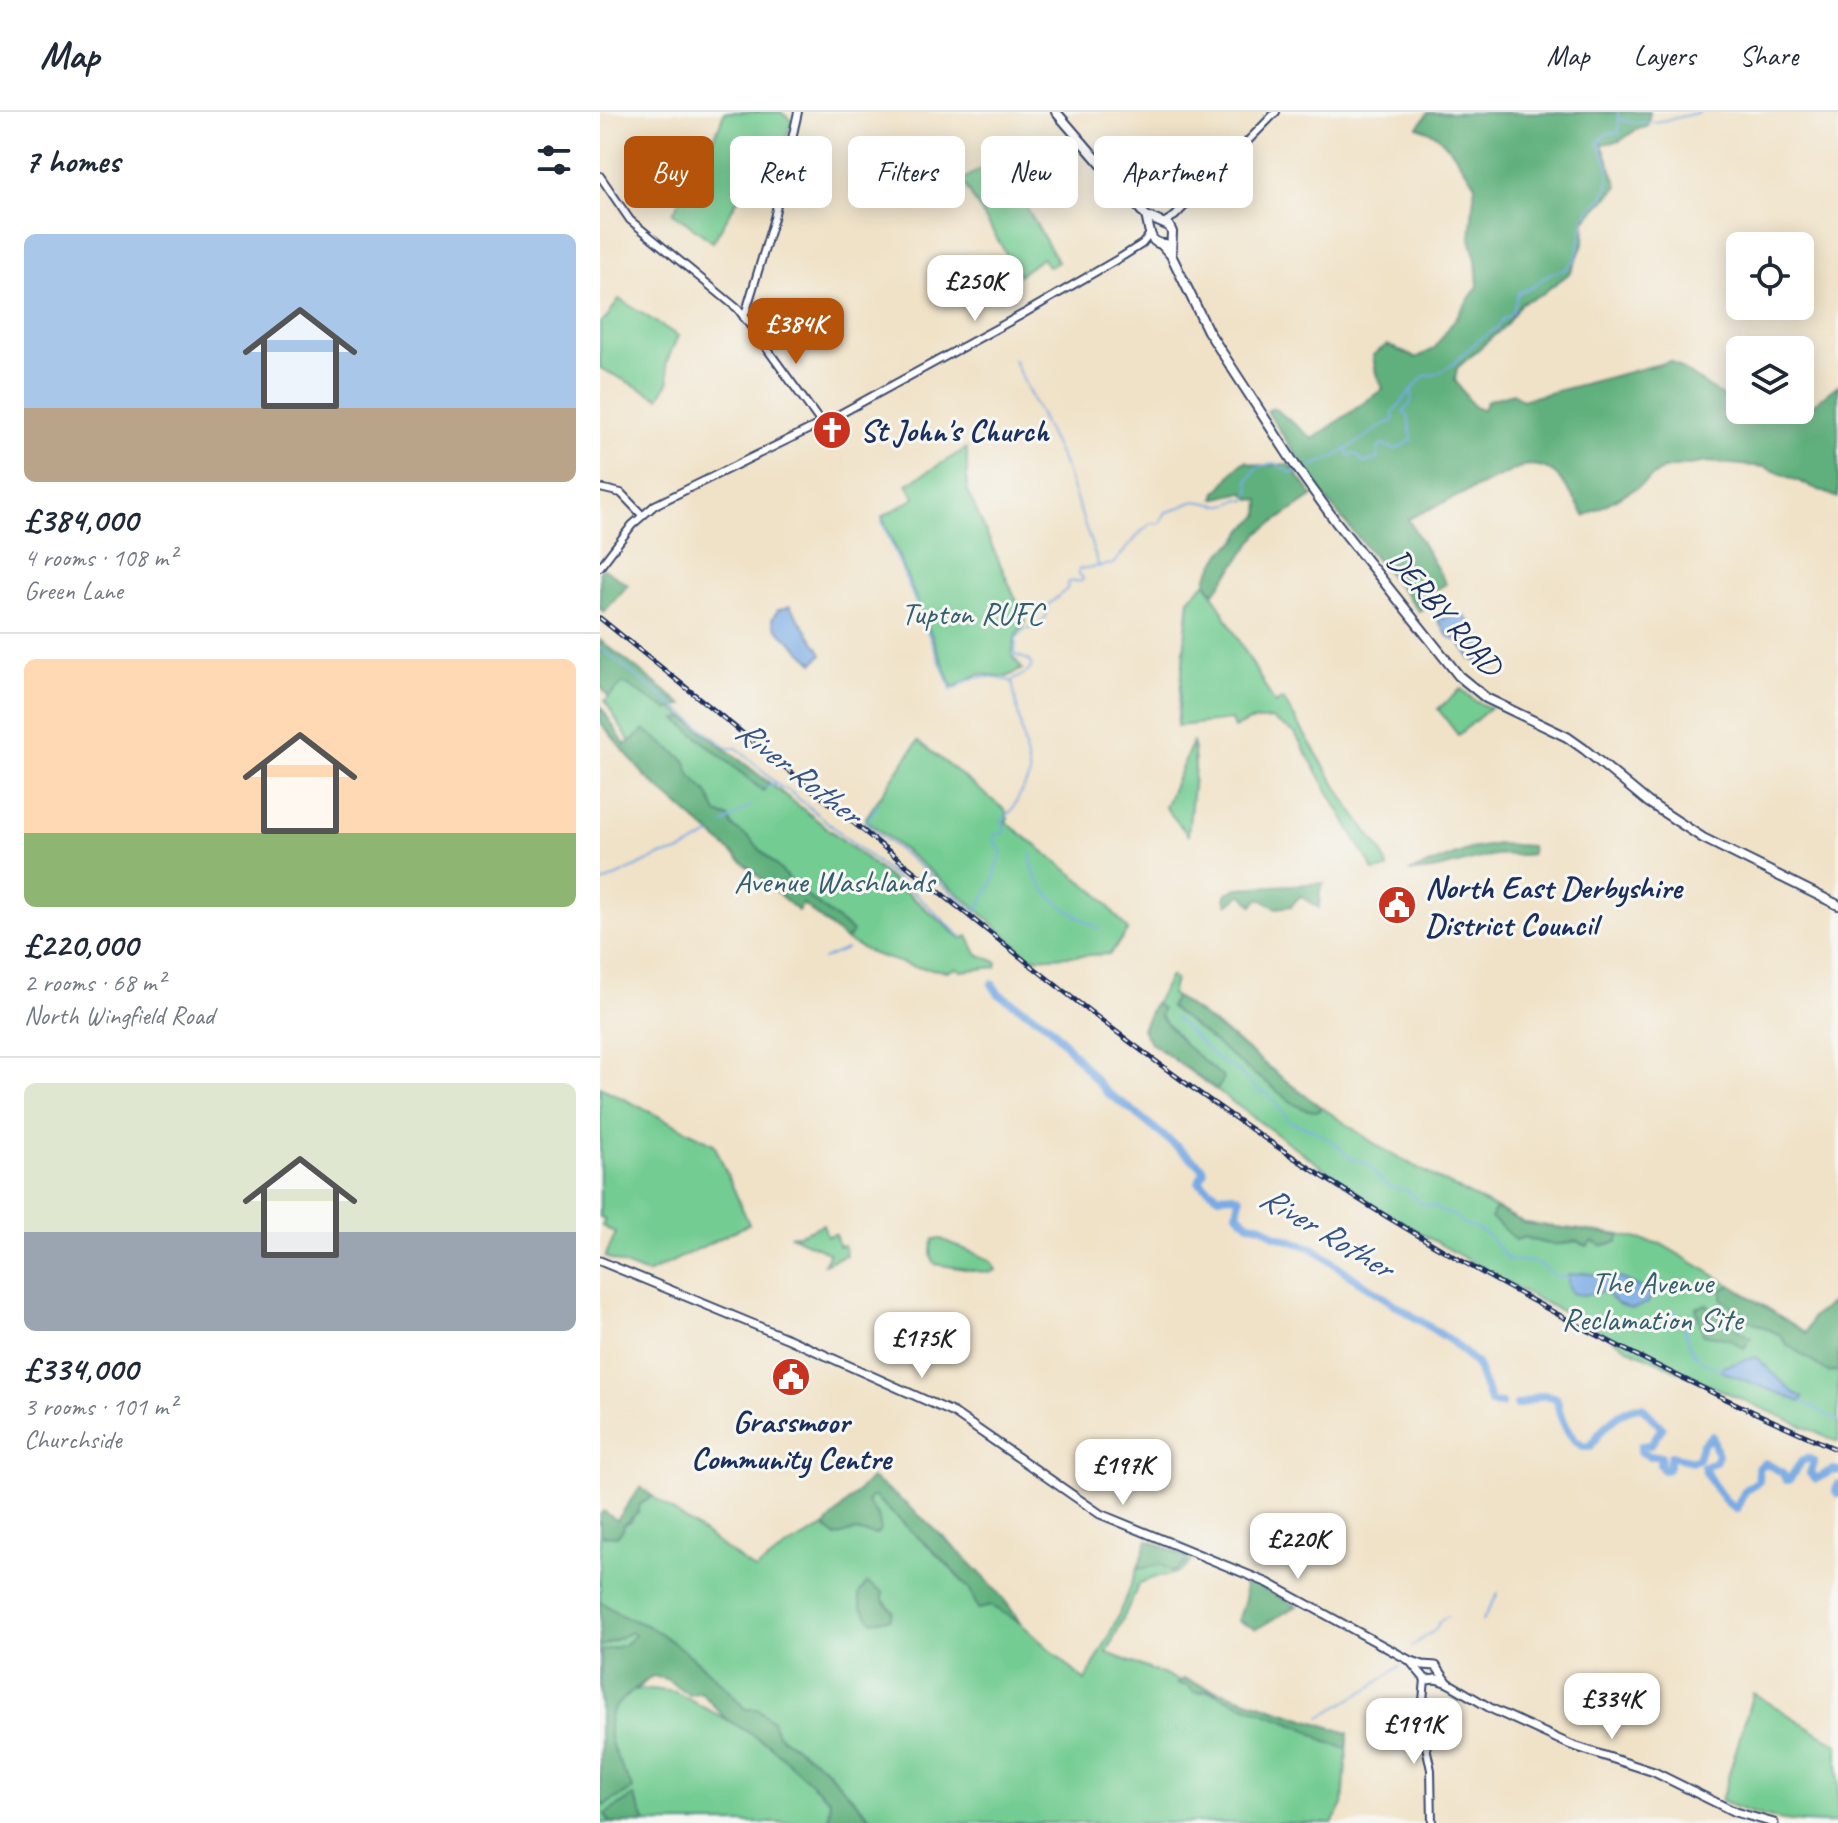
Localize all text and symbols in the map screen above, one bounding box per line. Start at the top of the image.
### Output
text: Map [40,32,99,79]
text: Map [1547,38,1590,73]
text: Layers [1634,38,1695,73]
text: Share [1739,38,1798,73]
chip: Buy [624,136,714,208]
chip: Rent [730,136,832,208]
chip: Filters [848,136,965,208]
chip: New [981,136,1078,208]
chip: Apartment [1094,136,1253,208]
icon: filters [532,138,576,182]
text: 7 homes [24,139,120,182]
map controls [1726,232,1814,424]
button: locate [1726,232,1814,320]
pin: £250K [919,255,1031,323]
text: £250K [945,264,1005,297]
icon: home [228,286,372,430]
pin: £384K [740,298,852,366]
text: £384K [766,307,826,340]
button: layers [1726,336,1814,424]
church icon: St John's Church [811,409,853,451]
place label: St John's Church [860,410,1050,451]
text: £384,000 [24,498,138,541]
street label: DERBY ROAD [1378,540,1513,686]
text: 4 rooms · 108 m² [24,541,176,574]
text: Green Lane [24,574,123,607]
park label: Tupton RUFC [901,593,1047,634]
water label: River Rother [728,709,874,837]
icon: home [228,711,372,855]
park label: Avenue Washlands [734,861,936,902]
place label: North East Derbyshire District Council [1425,867,1684,945]
public building icon: North East Derbyshire District Council [1376,884,1418,926]
text: £220,000 [24,923,138,966]
text: 2 rooms · 68 m² [24,966,165,999]
text: North Wingfield Road [24,999,214,1032]
icon: home [228,1135,372,1279]
water label: River Rother [1253,1175,1405,1290]
park label: The Avenue Reclamation Site [1562,1262,1745,1340]
pin: £175K [866,1312,978,1380]
text: £175K [892,1321,952,1354]
text: £334,000 [24,1347,138,1390]
public building icon: Grassmoor Community Centre [770,1356,812,1398]
text: 3 rooms · 101 m² [24,1390,176,1423]
place label: Grassmoor Community Centre [691,1401,893,1479]
text: Churchside [24,1423,121,1456]
pin: £197K [1067,1439,1179,1507]
text: £197K [1093,1448,1153,1481]
pin: £220K [1242,1513,1354,1581]
text: £220K [1268,1522,1328,1555]
pin: £334K [1556,1673,1668,1741]
text: £334K [1582,1682,1642,1715]
pin: £191K [1358,1698,1470,1766]
text: £191K [1384,1707,1444,1740]

